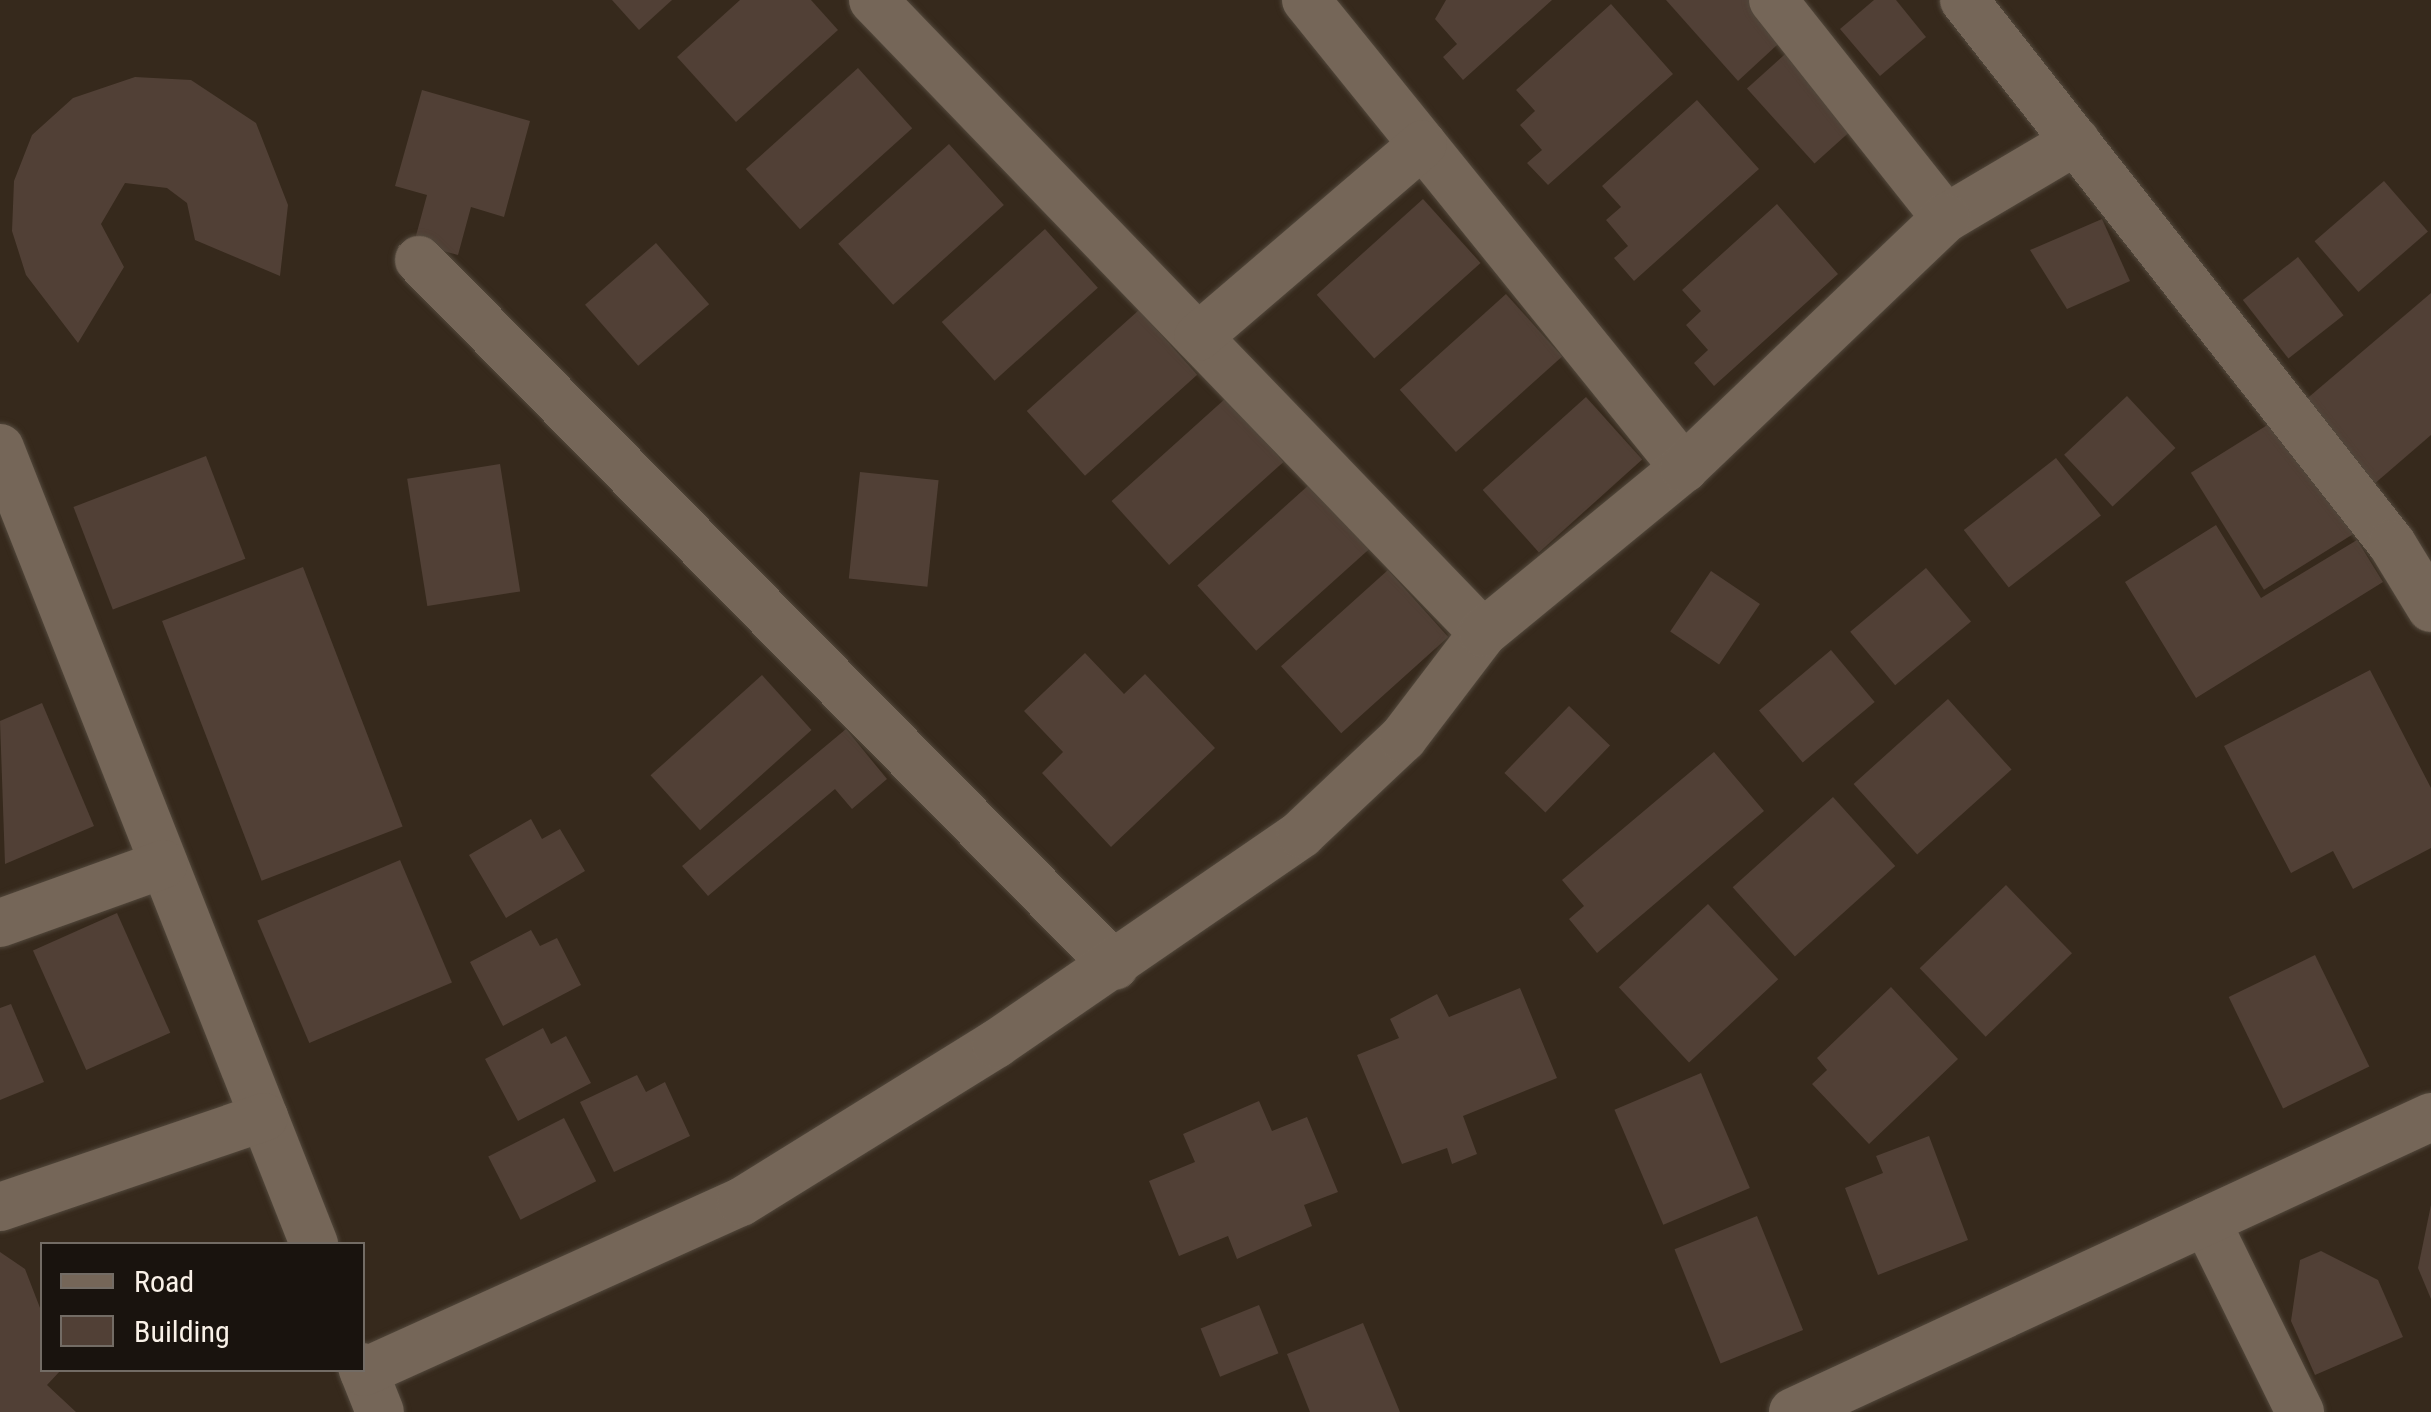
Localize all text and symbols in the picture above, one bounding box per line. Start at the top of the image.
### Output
legend [40,1242,365,1372]
text: Road [134,1264,194,1299]
text: Building [134,1314,230,1349]

